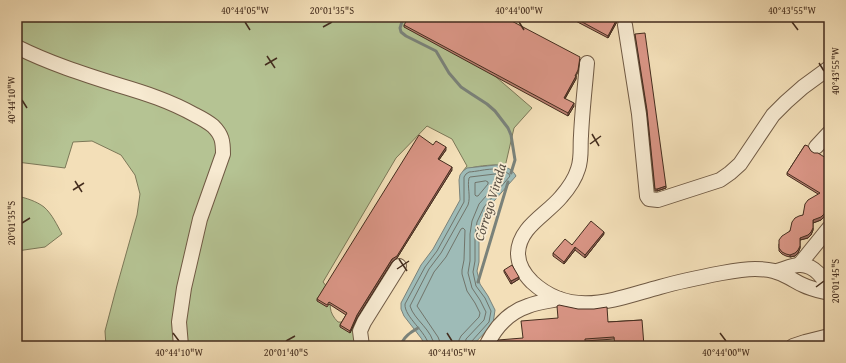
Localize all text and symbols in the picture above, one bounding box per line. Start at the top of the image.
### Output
text: 40°44'05"W [221,3,269,18]
text: 20°01'35"S [310,3,354,18]
text: 40°44'00"W [495,3,543,18]
text: 40°43'55"W [768,3,816,18]
text: 40°43'55"W [828,47,843,95]
text: 40°44'10"W [4,76,19,124]
water label: Córrego Virada [469,160,511,243]
text: 20°01'35"S [4,201,19,245]
text: 20°01'45"S [828,259,843,303]
text: 40°44'10"W [155,345,203,360]
text: 20°01'40"S [264,345,308,360]
text: 40°44'05"W [428,345,476,360]
text: 40°44'00"W [702,345,750,360]

